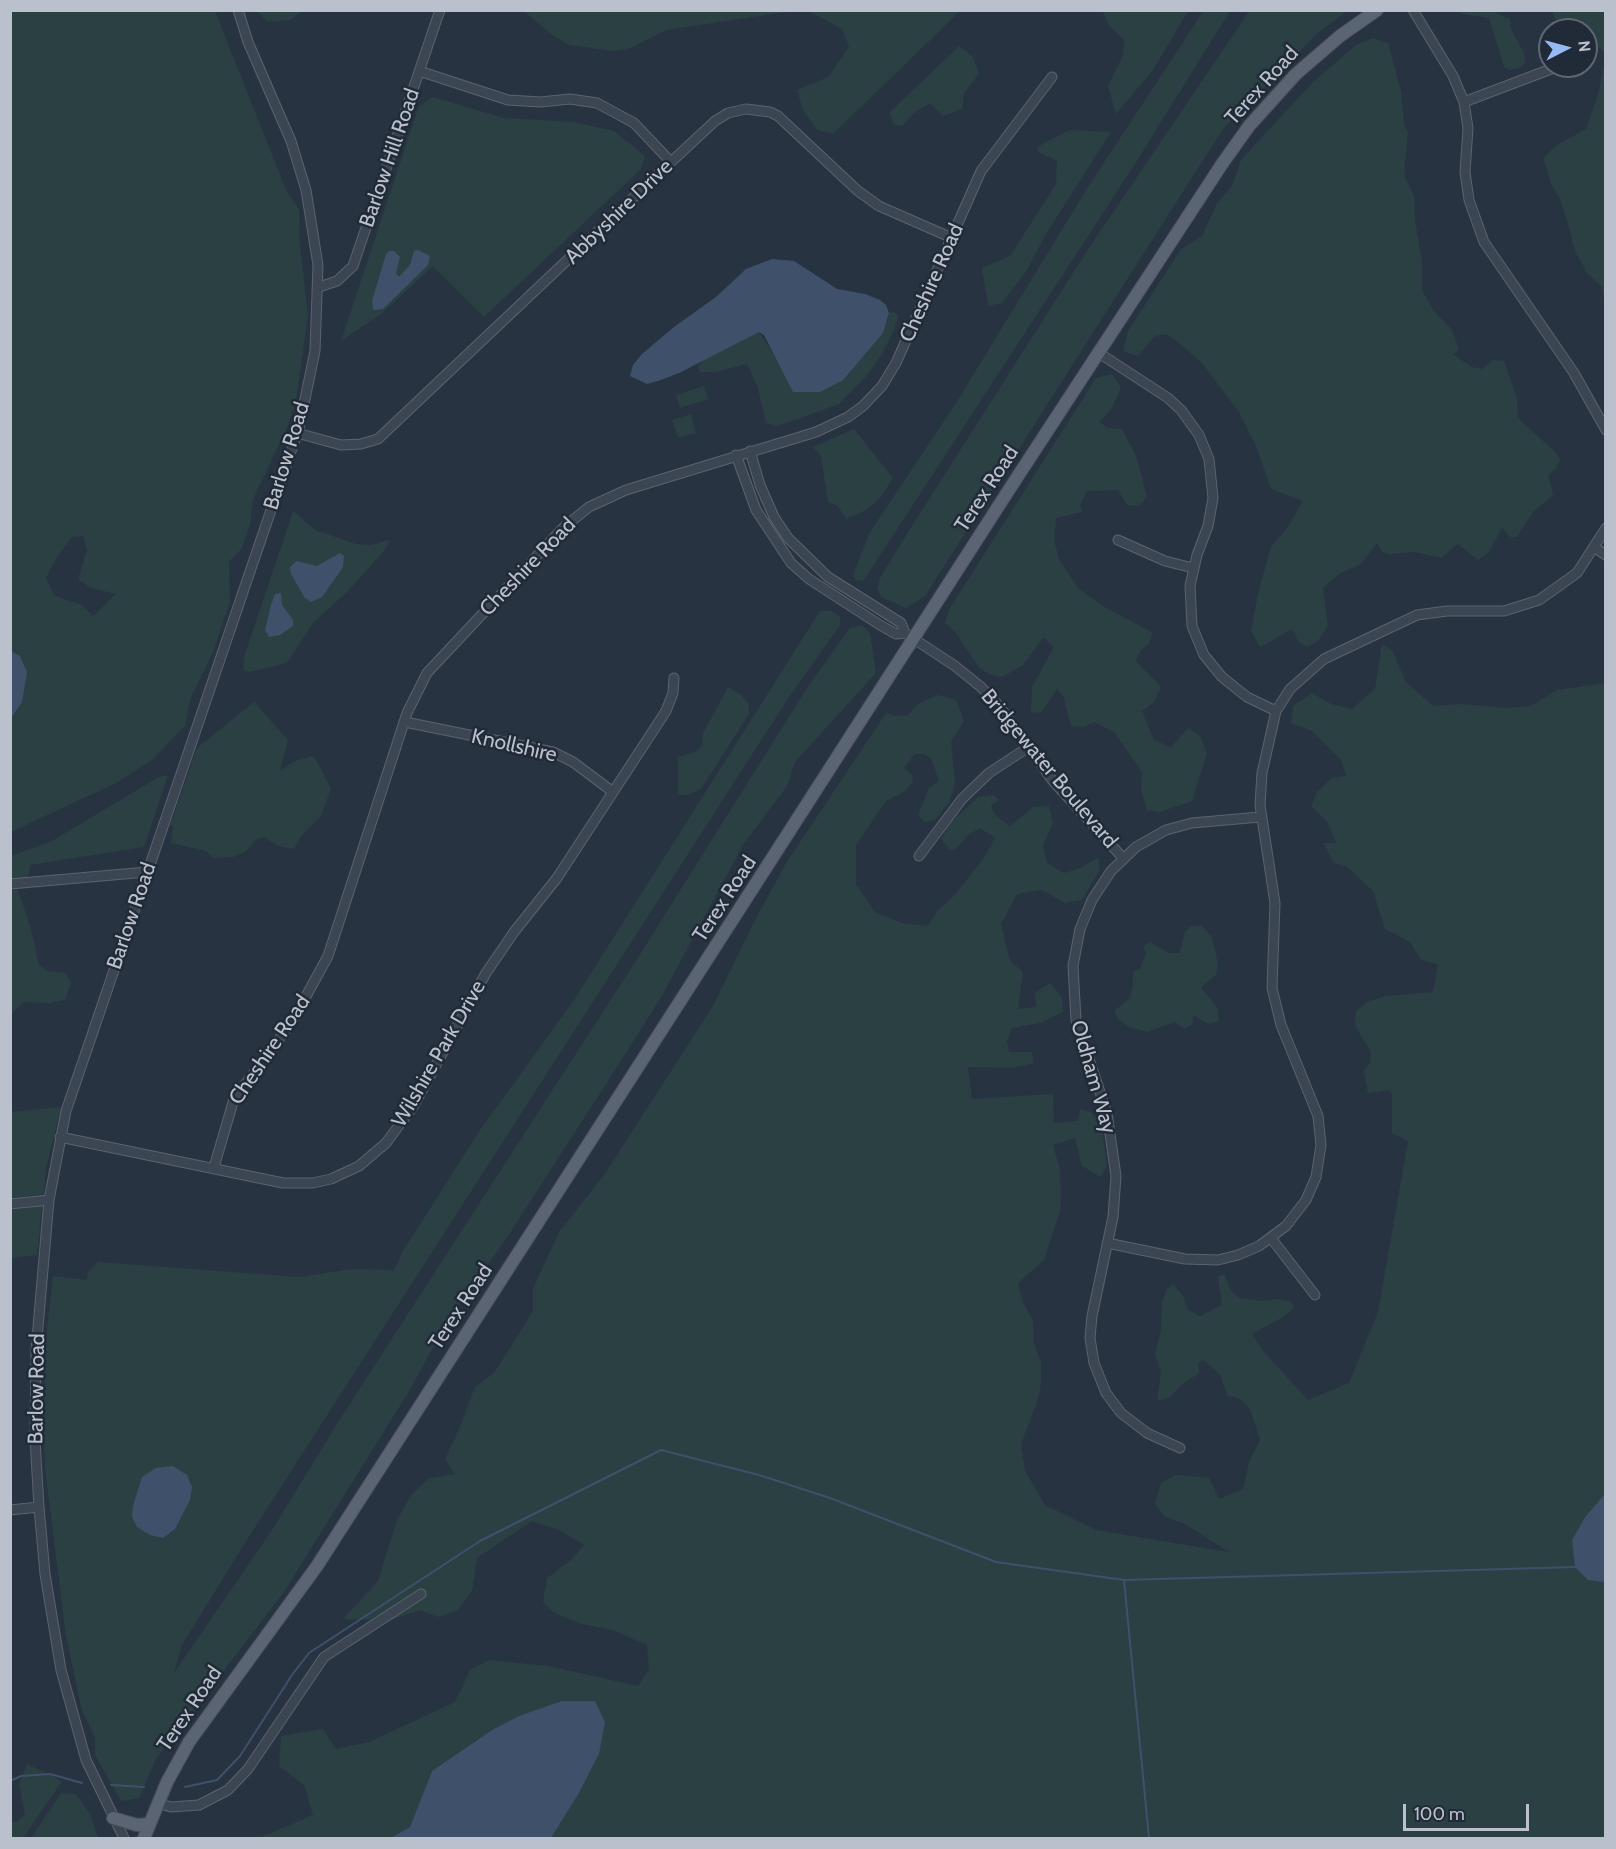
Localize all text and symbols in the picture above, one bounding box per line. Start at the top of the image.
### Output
north arrow [1538,18,1598,78]
text: N [1574,40,1594,53]
street label: Terex Road [1220,41,1304,131]
street label: Barlow Hill Road [355,85,425,231]
street label: Abbyshire Drive [560,154,678,270]
street label: Cheshire Road [895,220,969,346]
street label: Barlow Road [259,399,315,513]
street label: Terex Road [950,441,1024,537]
street label: Cheshire Road [475,513,581,621]
street label: Bridgewater Boulevard [975,685,1123,853]
street label: Knollshire [469,724,559,768]
street label: Terex Road [688,851,762,947]
street label: Barlow Road [102,859,162,973]
street label: Wilshire Park Drive [387,976,491,1132]
street label: Cheshire Road [224,990,316,1110]
street label: Oldham Way [1065,1018,1121,1136]
street label: Terex Road [424,1259,498,1355]
street label: Barlow Road [23,1333,51,1445]
street label: Terex Road [152,1662,228,1756]
scale bar [1406,1792,1532,1830]
text: 100 m [1414,1803,1465,1825]

